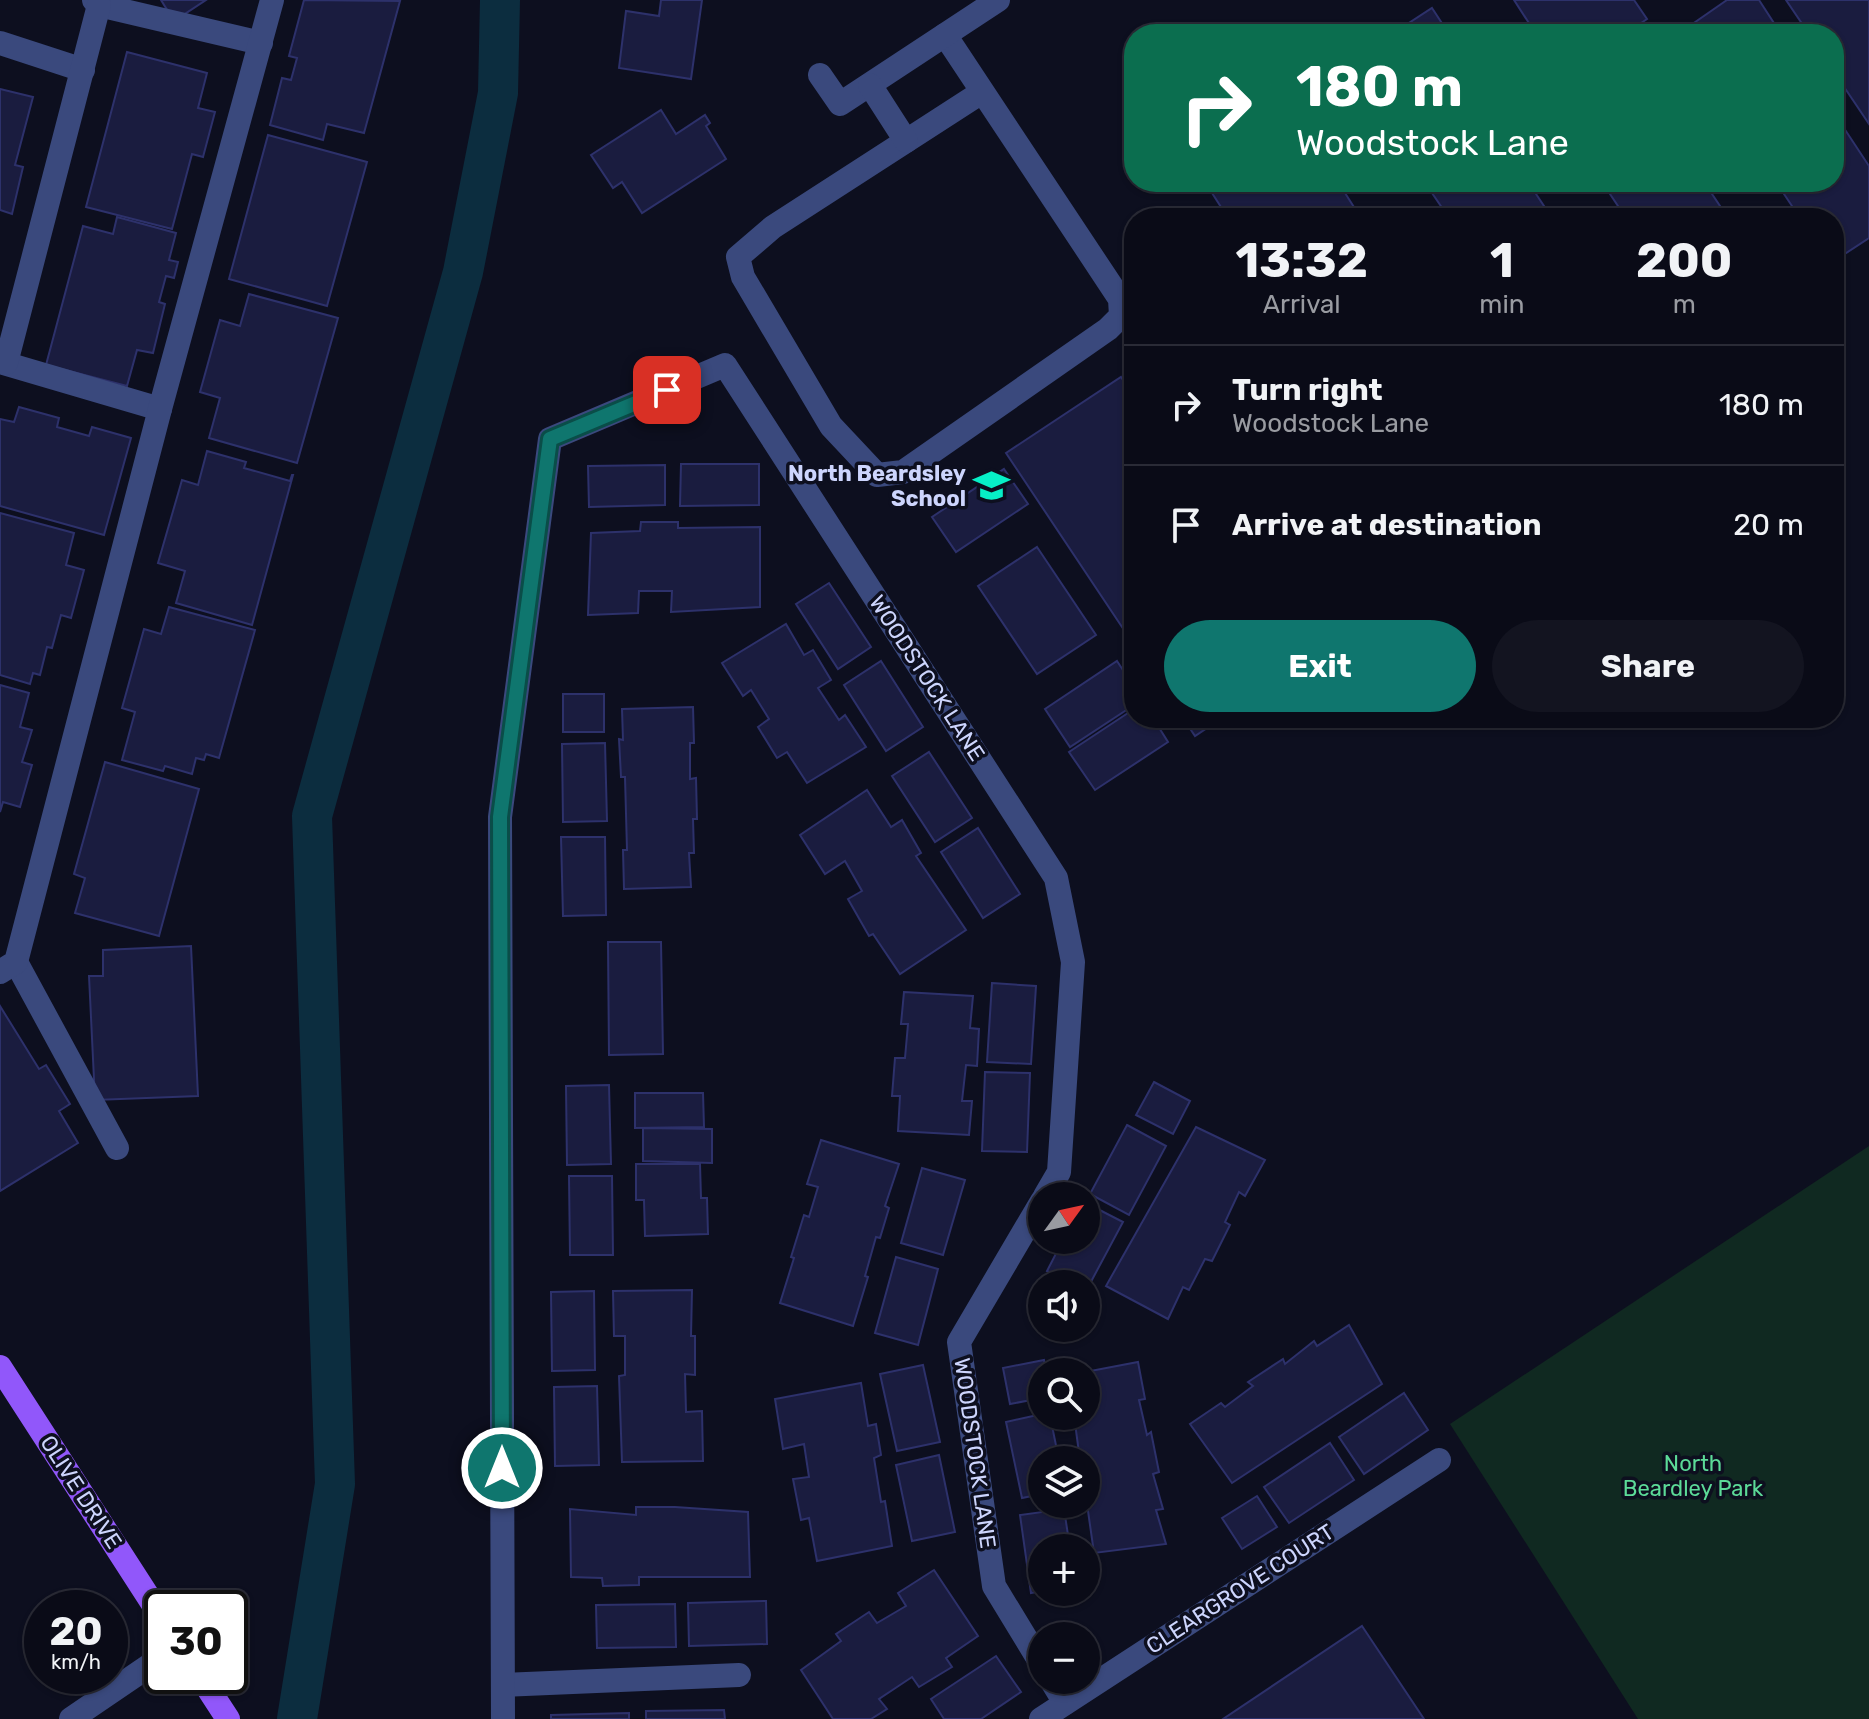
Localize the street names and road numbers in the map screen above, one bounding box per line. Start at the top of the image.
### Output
street label: WOODSTOCK LANE [863,590,991,766]
street label: WOODSTOCK LANE [948,1356,1002,1550]
street label: OLIVE DRIVE [34,1430,128,1554]
street label: CLEARGROVE COURT [1141,1518,1339,1660]

